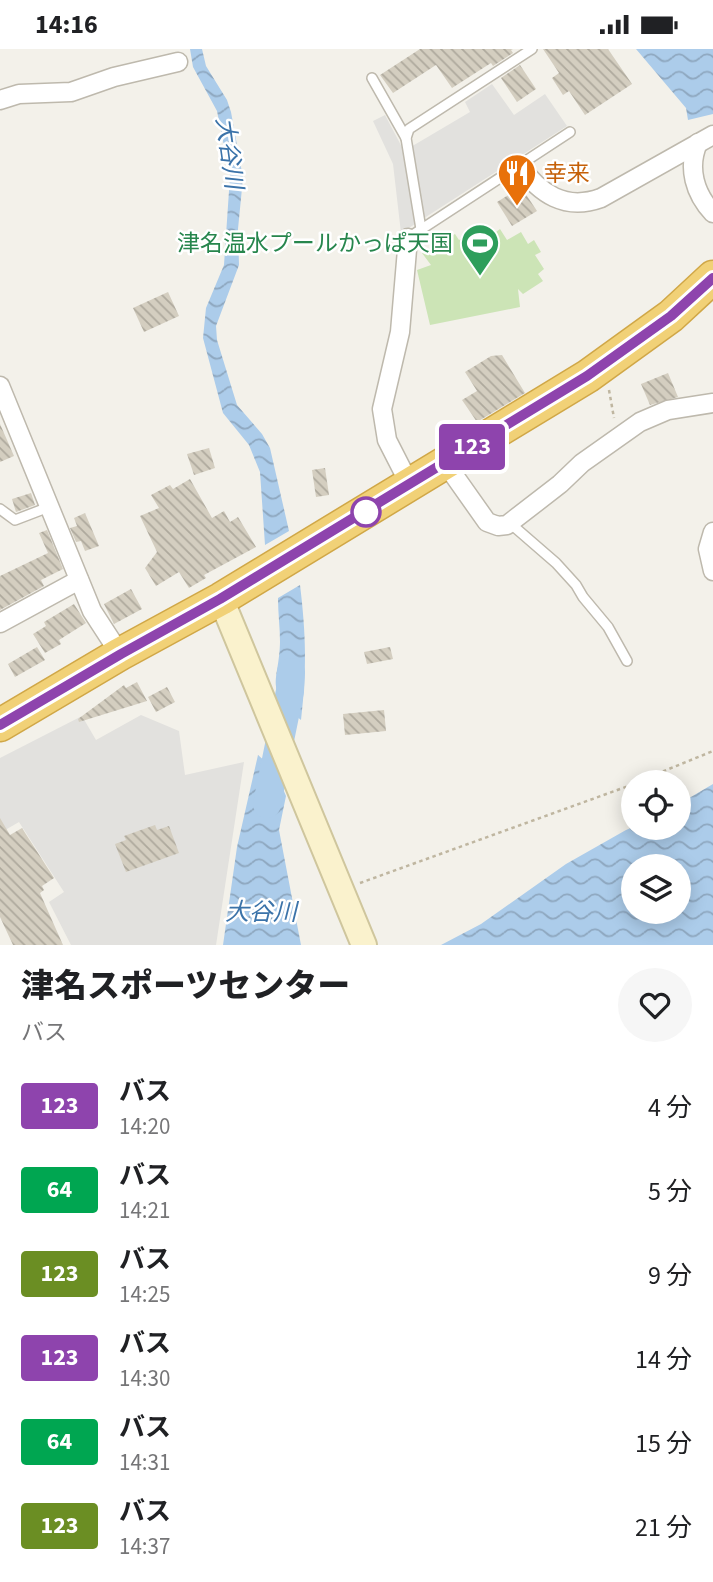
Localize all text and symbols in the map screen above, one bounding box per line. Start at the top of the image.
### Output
text: 14:16 [35,6,98,43]
water label: 大谷川 [207,115,252,194]
restaurant icon: 幸来 [496,152,538,207]
place label: 幸来 [544,157,590,190]
sports icon: 津名温水プールかっぱ天国 [459,222,501,277]
place label: 津名温水プールかっぱ天国 [177,227,453,260]
line badge: 123 [432,424,512,470]
text: 123 [453,429,491,464]
unlabelled marker [351,497,381,527]
map controls [621,770,691,924]
button: locate [621,770,691,840]
button: layers [621,854,691,924]
water label: 大谷川 [225,895,300,930]
text: 津名スポーツセンター [21,963,350,1010]
button: heart [618,968,692,1042]
text: バス [21,1016,67,1049]
text: バス [119,1073,171,1110]
text: 123 [40,1088,79,1123]
text: 4 分 [648,1089,692,1126]
text: 14:20 [119,1110,170,1143]
text: バス [119,1157,171,1194]
text: 64 [47,1172,72,1207]
text: 5 分 [648,1173,692,1210]
text: 14:21 [119,1194,170,1227]
text: バス [119,1241,171,1278]
text: 123 [40,1256,79,1291]
text: 9 分 [648,1257,692,1294]
text: 14:25 [119,1278,170,1311]
text: バス [119,1325,171,1362]
text: 123 [40,1340,79,1375]
text: 14 分 [635,1341,692,1378]
text: 14:30 [119,1362,170,1395]
text: バス [119,1409,171,1446]
text: 64 [47,1424,72,1459]
text: 15 分 [635,1425,692,1462]
text: 14:31 [119,1446,170,1479]
text: バス [119,1493,171,1530]
text: 123 [40,1508,79,1543]
text: 21 分 [635,1509,692,1546]
text: 14:37 [119,1530,170,1563]

